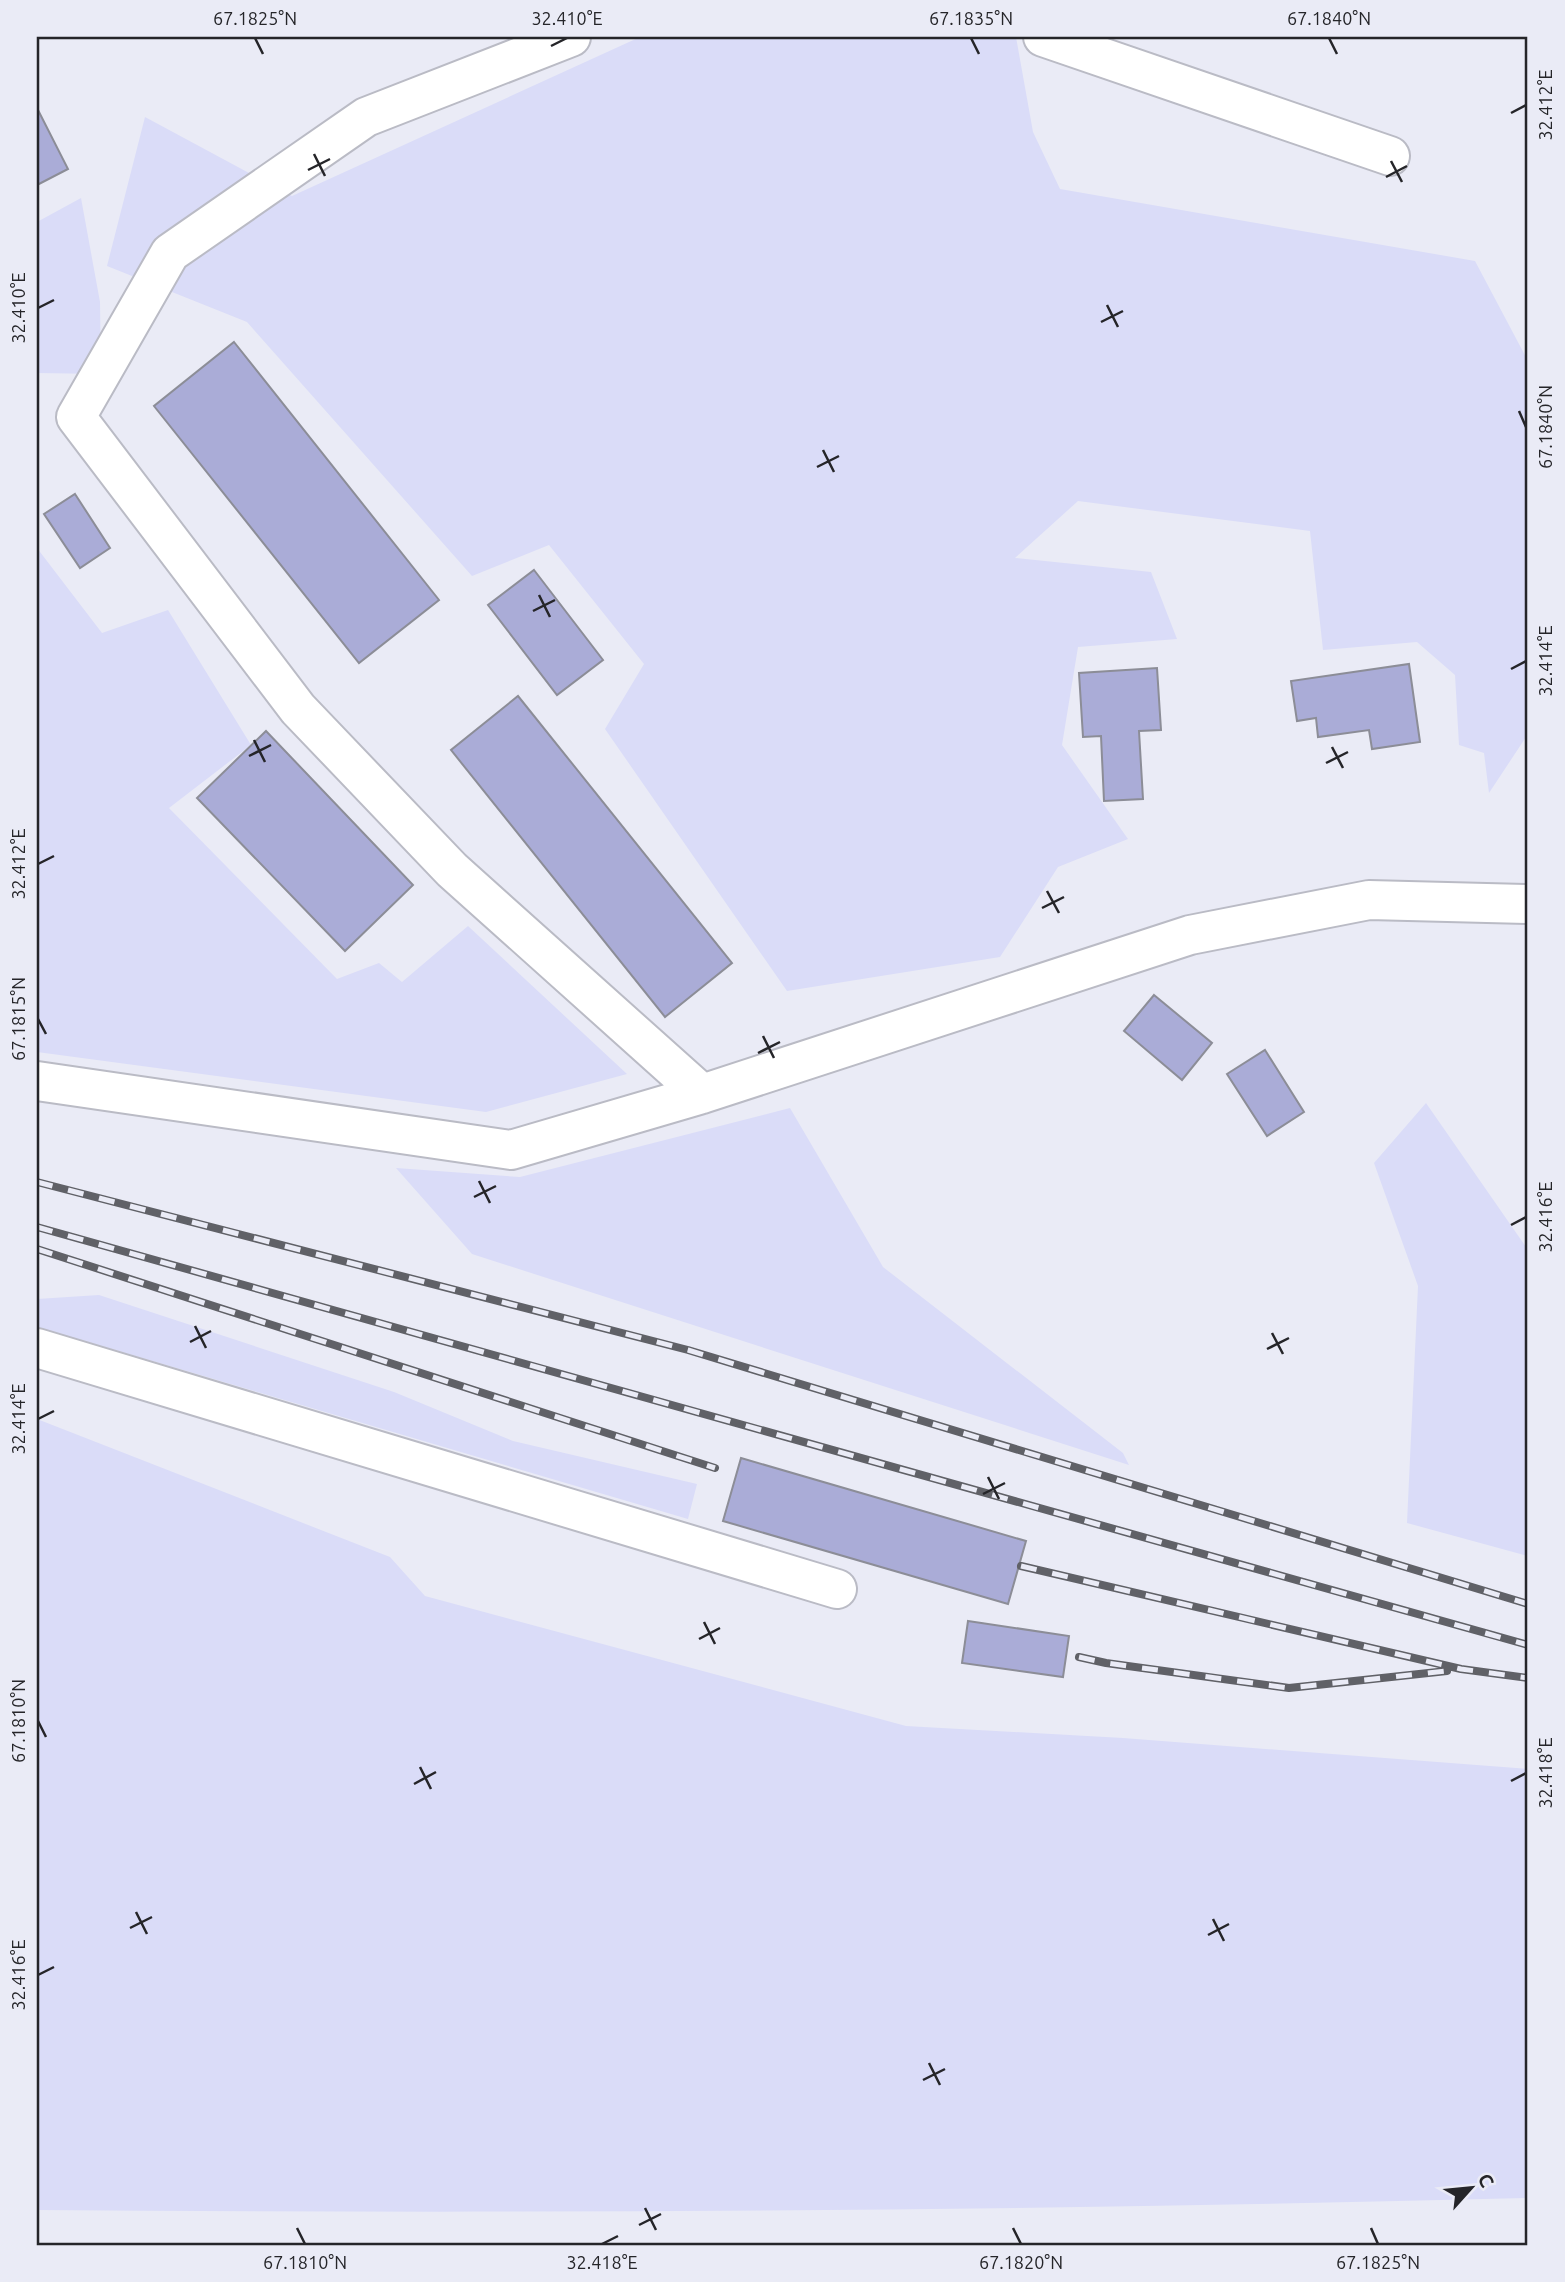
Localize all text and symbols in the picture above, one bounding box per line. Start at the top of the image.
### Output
text: 67.1825°N [213,8,297,28]
text: 32.410°E [531,8,603,28]
text: 67.1835°N [929,8,1013,28]
text: 67.1840°N [1287,8,1371,28]
text: 32.412°E [1535,69,1555,141]
text: 32.410°E [8,272,28,344]
text: 67.1840°N [1535,385,1555,469]
text: 32.414°E [1535,625,1555,697]
text: 32.412°E [8,828,28,900]
text: 67.1815°N [8,977,28,1061]
text: 32.416°E [1535,1181,1555,1253]
text: 32.414°E [8,1383,28,1455]
text: 67.1810°N [8,1679,28,1763]
text: 32.418°E [1535,1737,1555,1809]
text: 32.416°E [8,1939,28,2011]
north arrow [1436,2152,1506,2222]
text: С [1474,2170,1499,2191]
text: 67.1810°N [263,2252,347,2272]
text: 32.418°E [566,2252,638,2272]
text: 67.1820°N [979,2252,1063,2272]
text: 67.1825°N [1336,2252,1420,2272]

